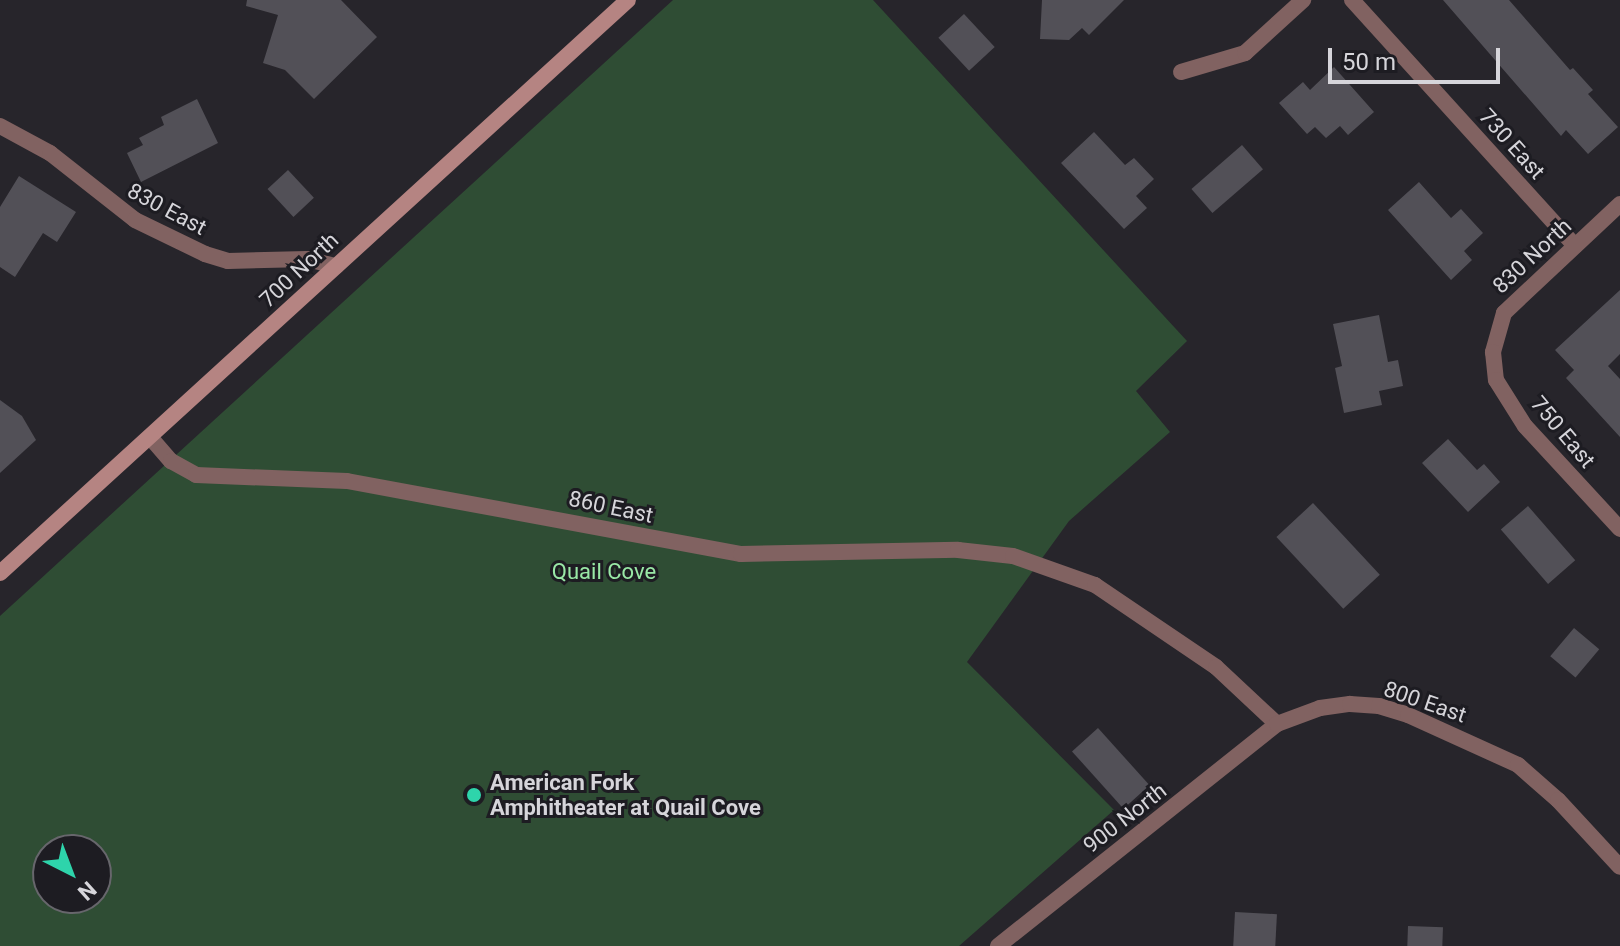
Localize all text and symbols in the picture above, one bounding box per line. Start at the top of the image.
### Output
scale bar [1332,32,1504,82]
text: 50 m [1342,48,1396,76]
street label: 730 East [1474,103,1550,185]
street label: 830 East [123,177,211,241]
street label: 830 North [1487,213,1577,299]
street label: 700 North [254,227,344,313]
street label: 750 East [1525,391,1601,473]
street label: 860 East [566,485,656,529]
park label: Quail Cove [552,559,656,585]
street label: 800 East [1380,676,1470,728]
place label: American Fork Amphitheater at Quail Cove [490,769,761,820]
street label: 900 North [1078,777,1172,859]
marker: American Fork Amphitheater at Quail Cove [465,786,483,804]
north arrow [32,834,112,914]
text: N [73,876,101,905]

